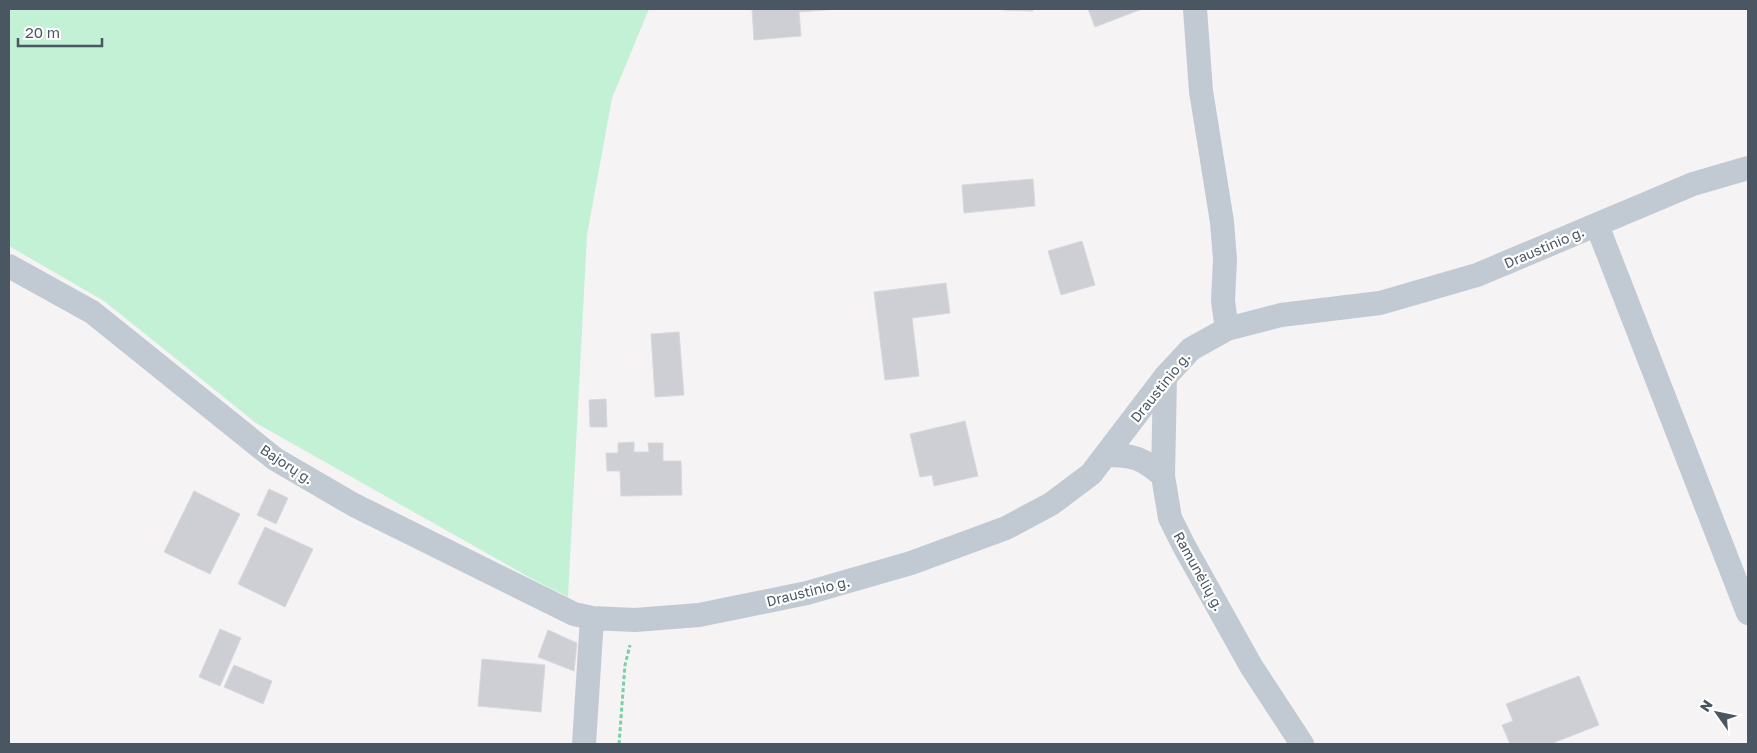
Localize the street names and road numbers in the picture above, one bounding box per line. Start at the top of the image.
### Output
street label: Draustinio g. [1501,223,1587,271]
street label: Draustinio g. [1127,348,1193,426]
street label: Bajorų g. [257,441,317,487]
street label: Ramunėlių g. [1170,528,1228,614]
street label: Draustinio g. [765,572,851,610]

